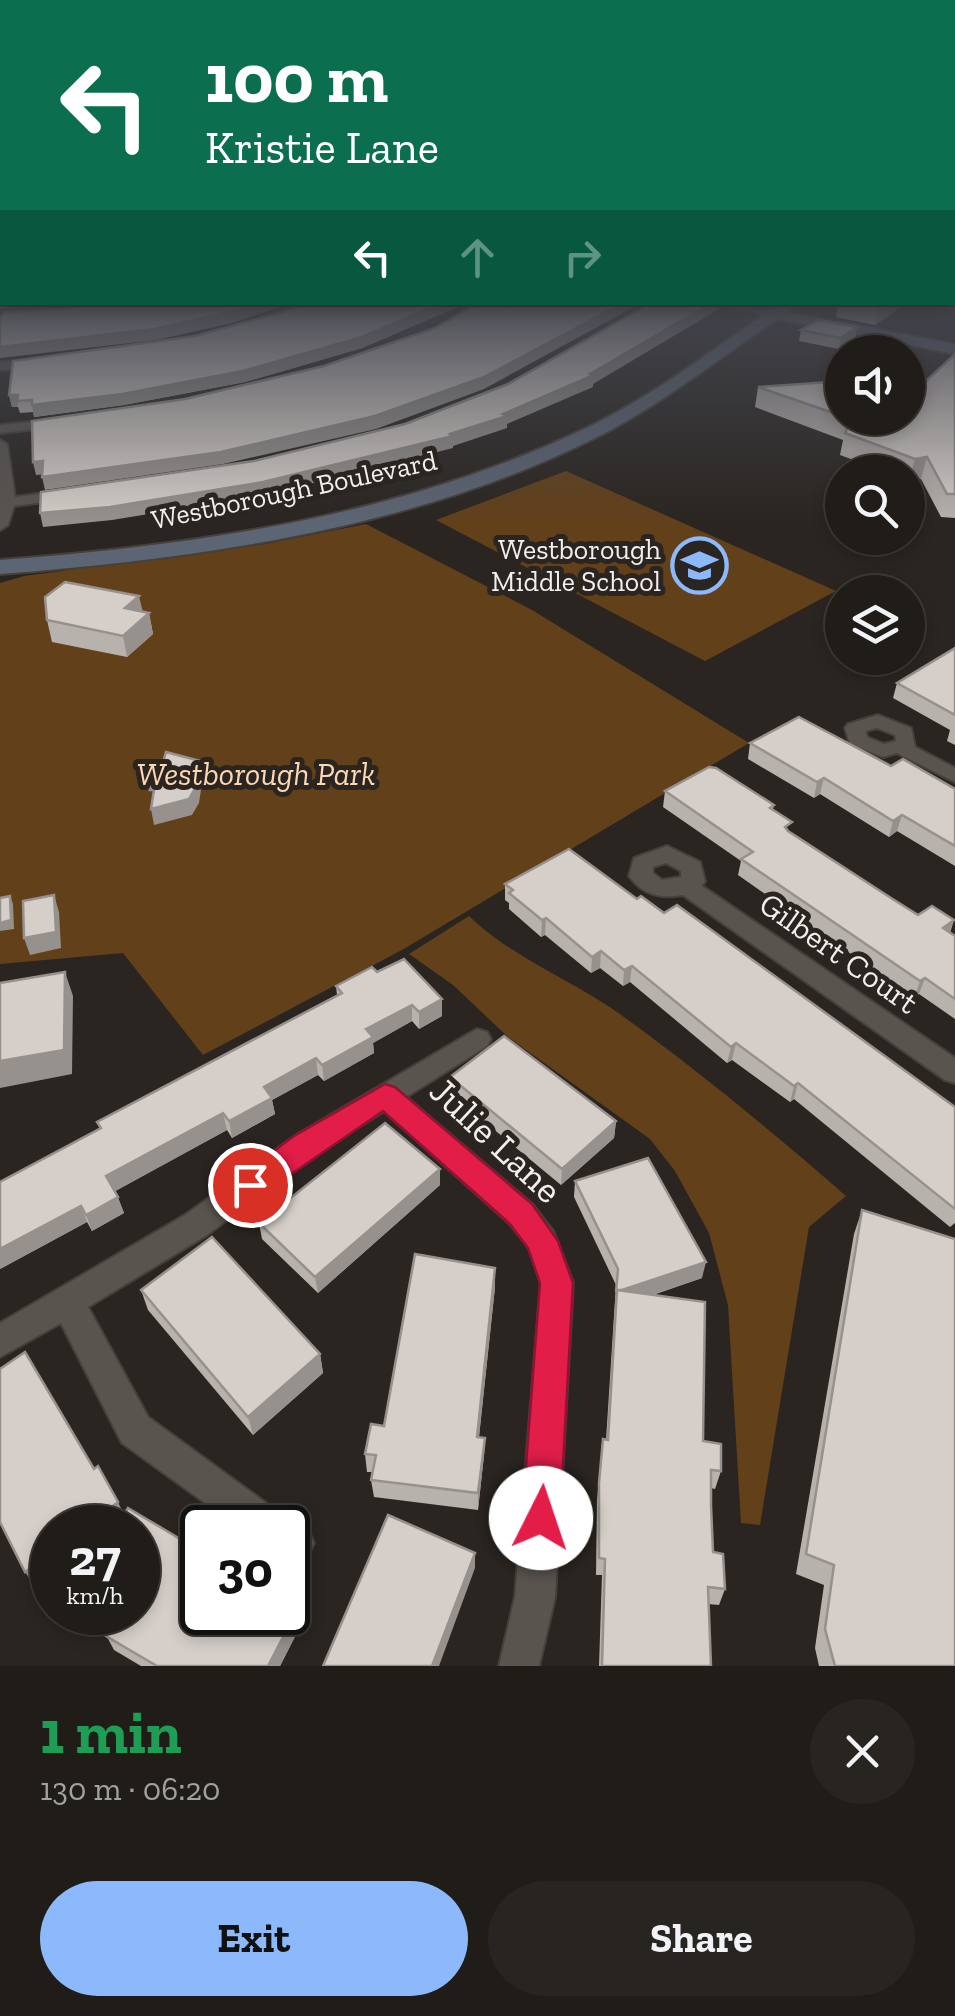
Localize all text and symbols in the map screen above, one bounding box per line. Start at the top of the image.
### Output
text: 100 m [205,36,388,120]
icon: left [40,40,170,170]
text: Kristie Lane [205,121,439,175]
icon: left [345,230,400,285]
icon: ahead [450,230,505,285]
icon: right [555,230,610,285]
map controls [825,335,925,675]
button: sound [825,335,925,435]
street label: Westborough Boulevard [148,444,440,536]
button: search [825,455,925,555]
place label: Westborough Middle School [491,533,661,598]
school or university icon: Westborough Middle School [670,535,730,595]
button: layers [825,575,925,675]
park label: Westborough Park [137,755,375,793]
street label: Gilbert Court [752,884,926,1022]
street label: Julie Lane [420,1067,572,1213]
pin [208,1143,293,1228]
icon: arrive [223,1158,278,1213]
position arrow [489,1466,593,1570]
speed limit sign: 30 [180,1505,310,1635]
text: 27 [69,1528,121,1588]
text: km/h [66,1580,124,1610]
text: 1 min [40,1696,182,1768]
button: close [810,1699,915,1804]
text: 130 m · 06:20 [40,1770,220,1808]
button: Exit [40,1881,468,1996]
button: Share [488,1881,915,1996]

